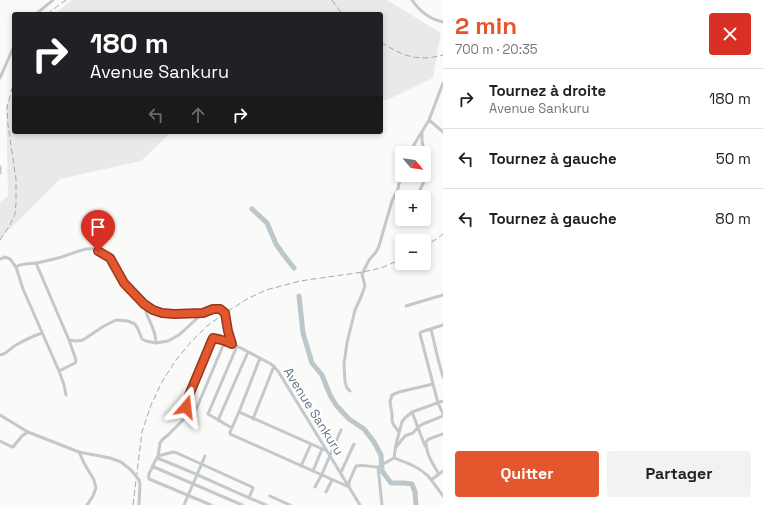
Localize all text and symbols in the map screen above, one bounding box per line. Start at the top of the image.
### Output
text: 2 min [455,10,517,41]
button: close [709,13,751,55]
text: 180 m [90,25,169,61]
icon: right [24,28,76,80]
text: 700 m · 20:35 [455,41,538,58]
text: Avenue Sankuru [90,60,229,83]
text: Tournez à droite [489,81,606,100]
icon: right [455,88,477,110]
text: 180 m [709,89,751,108]
text: Avenue Sankuru [489,100,589,117]
icon: left [145,104,167,126]
icon: ahead [187,104,209,126]
icon: right [229,104,251,126]
north arrow [395,146,431,182]
map controls [395,146,431,270]
icon: left [455,148,477,170]
text: Tournez à gauche [489,149,617,168]
text: 50 m [716,149,751,168]
button: + [395,190,431,226]
icon: left [455,208,477,230]
text: Tournez à gauche [489,209,617,228]
text: 80 m [715,209,751,228]
pin [81,210,115,251]
icon: arrive [87,216,109,238]
button: − [395,234,431,270]
street label: Avenue Sankuru [280,364,347,458]
position arrow [165,386,207,428]
button: Quitter [455,451,599,497]
button: Partager [607,451,751,497]

